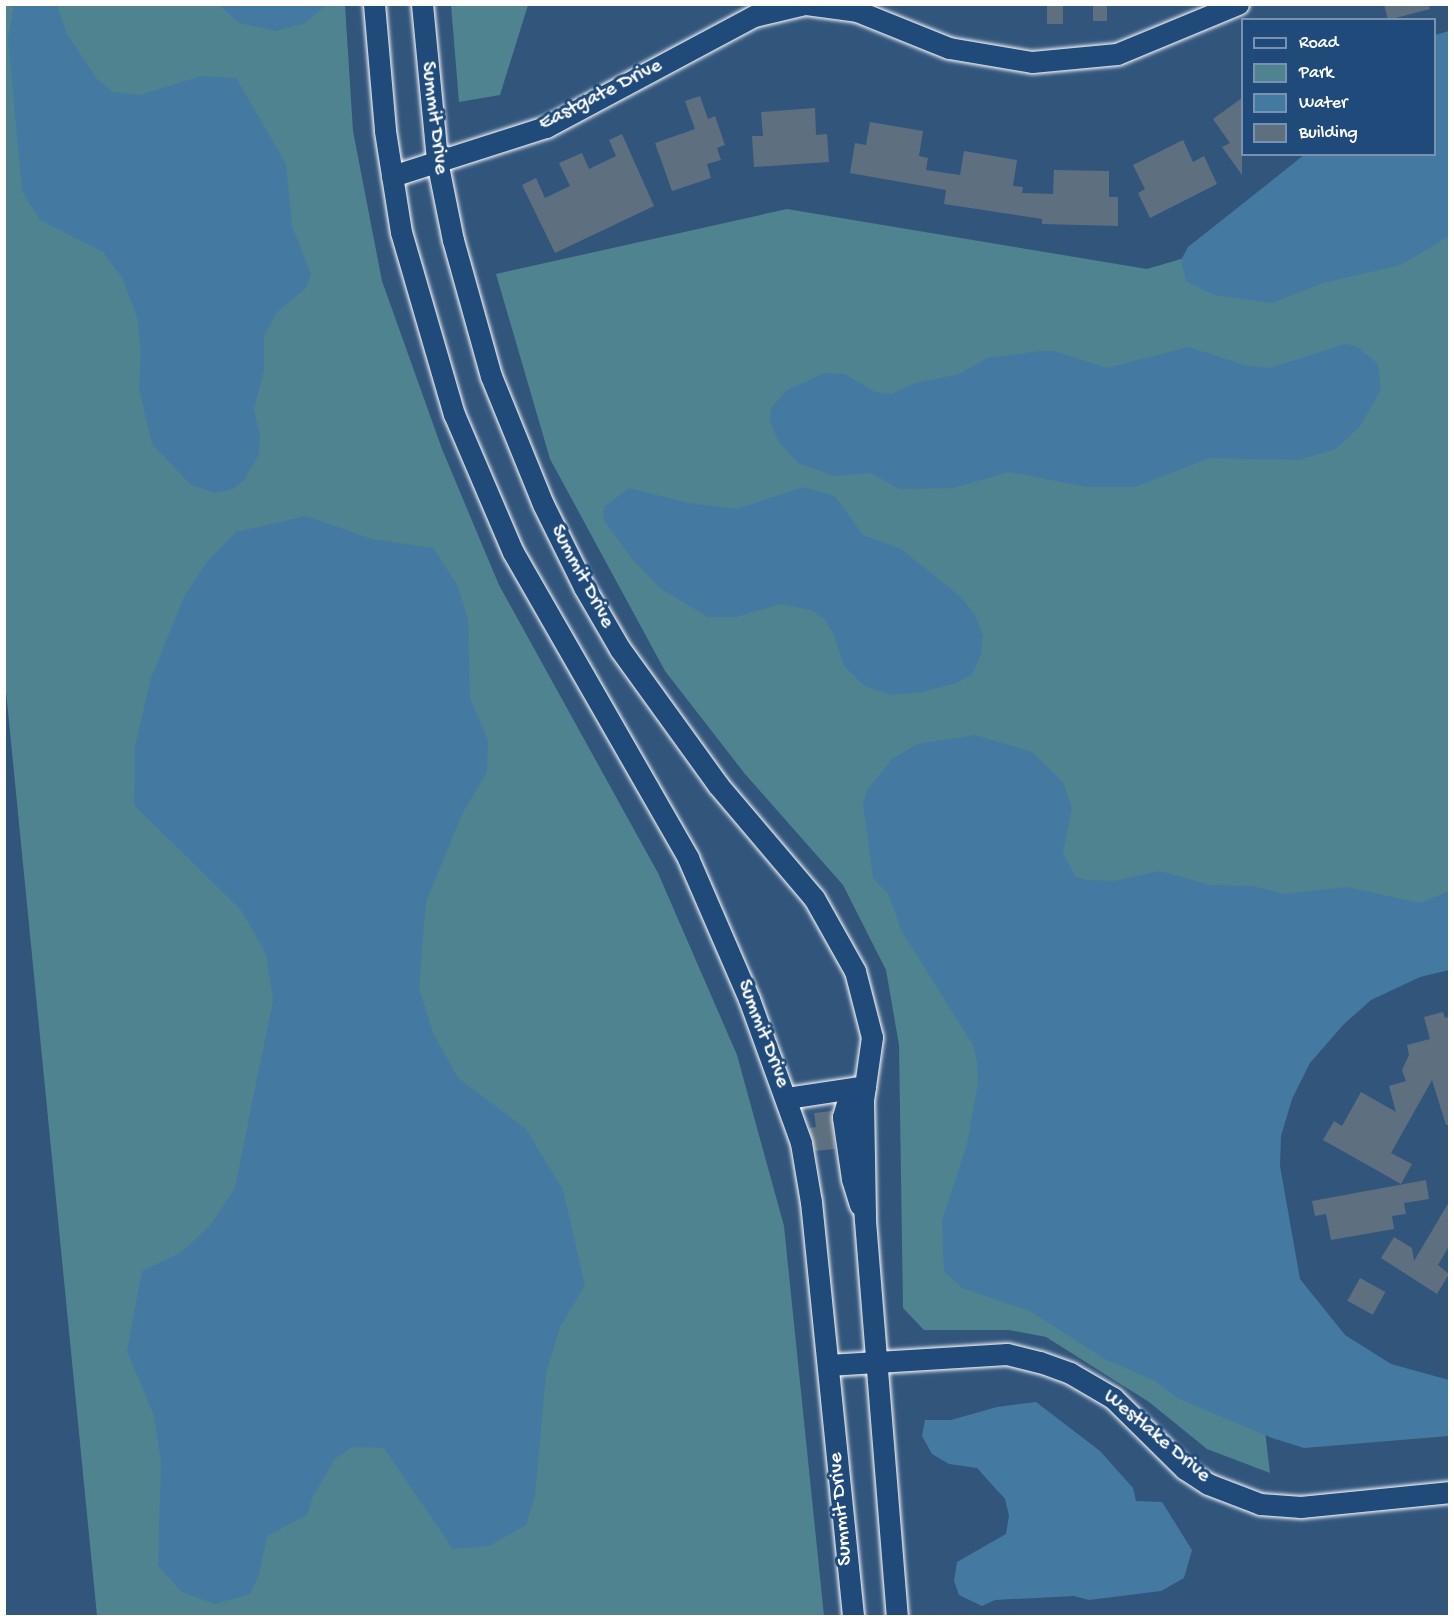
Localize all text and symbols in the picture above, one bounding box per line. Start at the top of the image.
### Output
legend [1241,18,1436,156]
text: Road [1299,33,1338,54]
street label: Eastgate Drive [535,54,667,138]
street label: Summit Drive [414,60,452,176]
text: Park [1299,63,1333,84]
text: Water [1299,93,1347,114]
text: Building [1299,123,1358,144]
street label: Summit Drive [543,521,619,633]
street label: Summit Drive [730,977,794,1091]
street label: Westlake Drive [1097,1385,1215,1489]
street label: Summit Drive [825,1451,859,1567]

